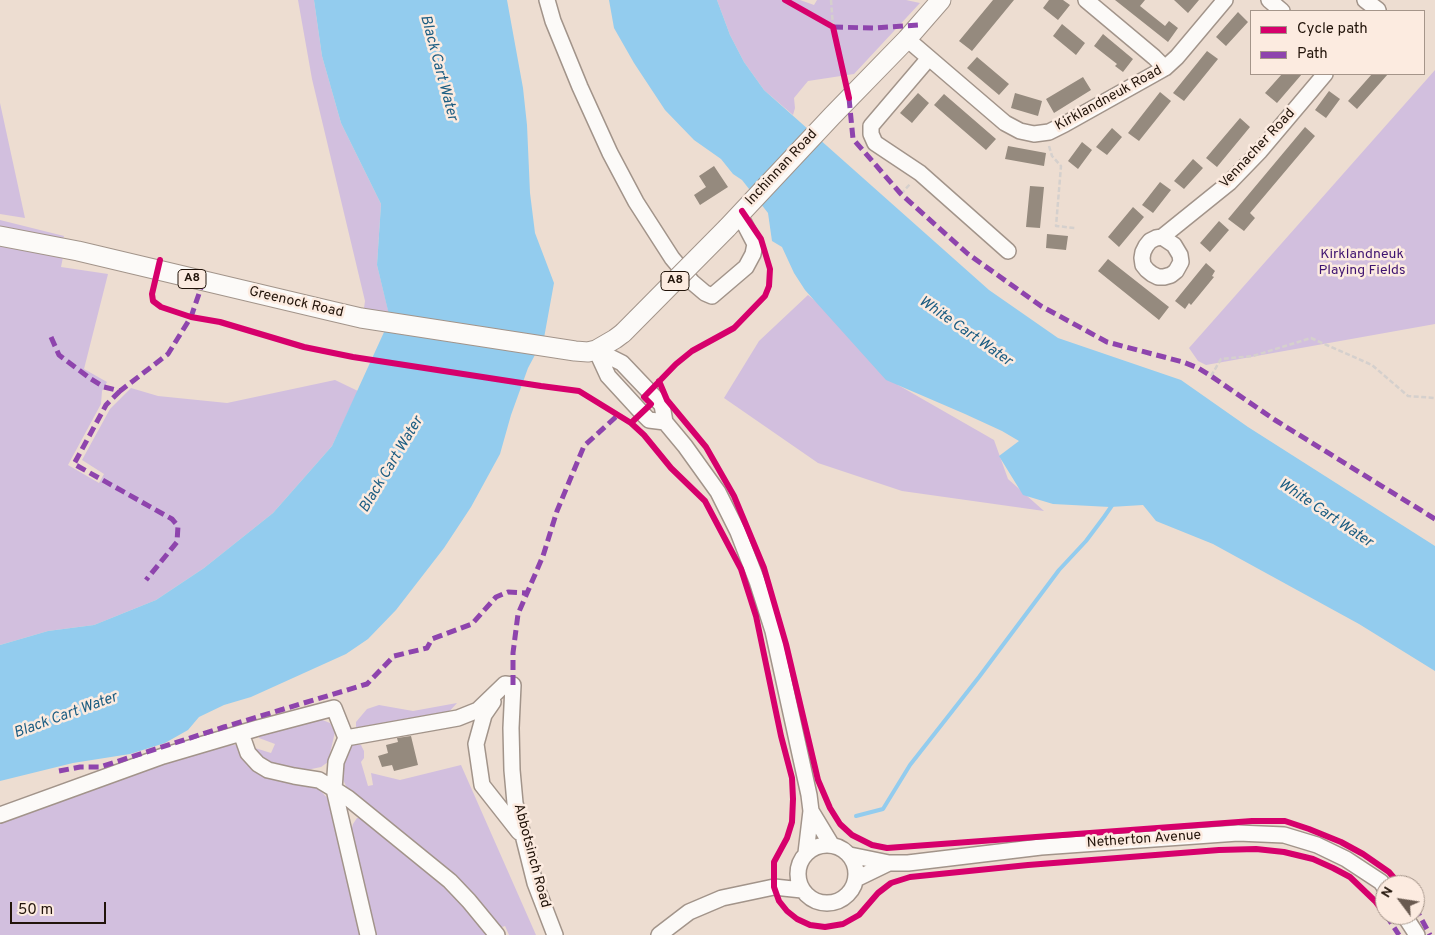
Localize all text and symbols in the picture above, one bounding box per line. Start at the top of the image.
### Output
legend [1250,10,1425,75]
water label: Black Cart Water [415,13,461,123]
text: Cycle path [1297,20,1368,39]
text: Path [1297,45,1328,64]
street label: Kirklandneuk Road [1053,63,1165,135]
street label: Vennacher Road [1217,106,1299,192]
street label: Inchinnan Road [743,127,821,209]
park label: Kirklandneuk Playing Fields [1318,247,1406,280]
road number: A8 [178,270,206,288]
road number: A8 [661,272,689,290]
street label: Greenock Road [247,284,345,322]
water label: White Cart Water [915,293,1015,371]
water label: Black Cart Water [356,414,428,516]
water label: White Cart Water [1274,476,1376,552]
water label: Black Cart Water [12,689,120,743]
street label: Abbotsinch Road [509,802,553,910]
street label: Netherton Avenue [1086,828,1202,852]
north arrow [1375,875,1425,925]
text: N [1378,884,1397,901]
scale bar [12,892,109,924]
text: 50 m [18,901,53,920]

